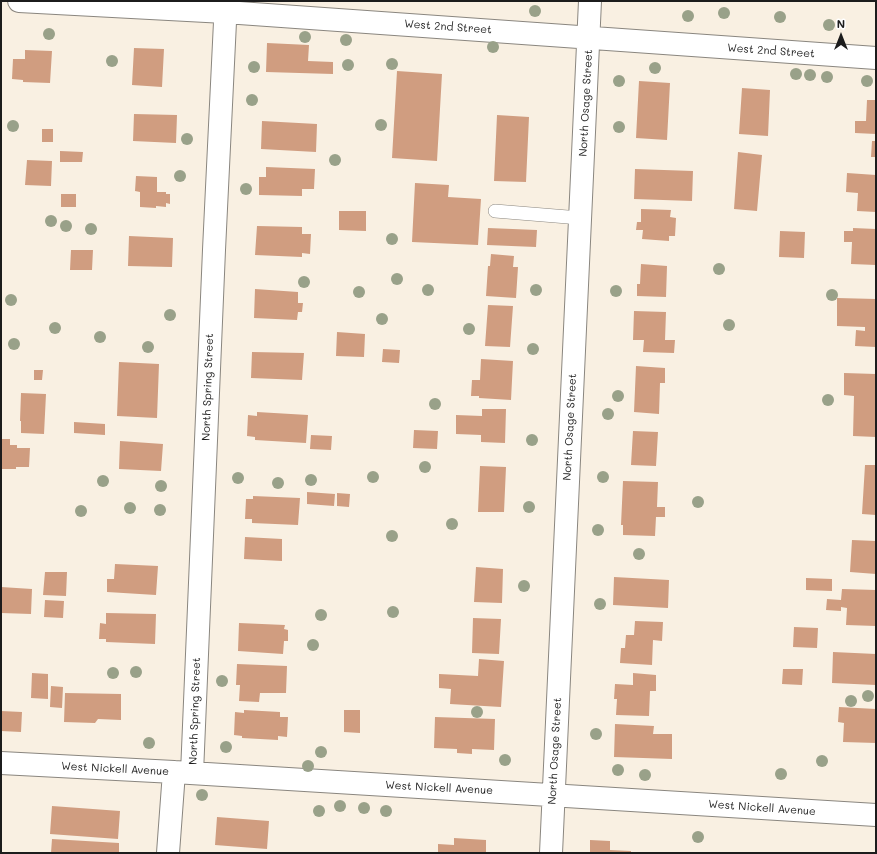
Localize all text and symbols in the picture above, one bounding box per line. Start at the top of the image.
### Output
north arrow [821,16,861,56]
text: N [837,16,845,31]
street label: West 2nd Street [404,17,492,37]
street label: West 2nd Street [727,41,815,61]
street label: North Osage Street [577,49,595,157]
street label: North Spring Street [200,333,216,441]
street label: North Osage Street [561,373,579,481]
street label: North Spring Street [187,657,203,765]
street label: North Osage Street [546,697,564,805]
street label: West Nickell Avenue [61,760,169,778]
street label: West Nickell Avenue [385,779,493,797]
street label: West Nickell Avenue [708,798,816,818]

